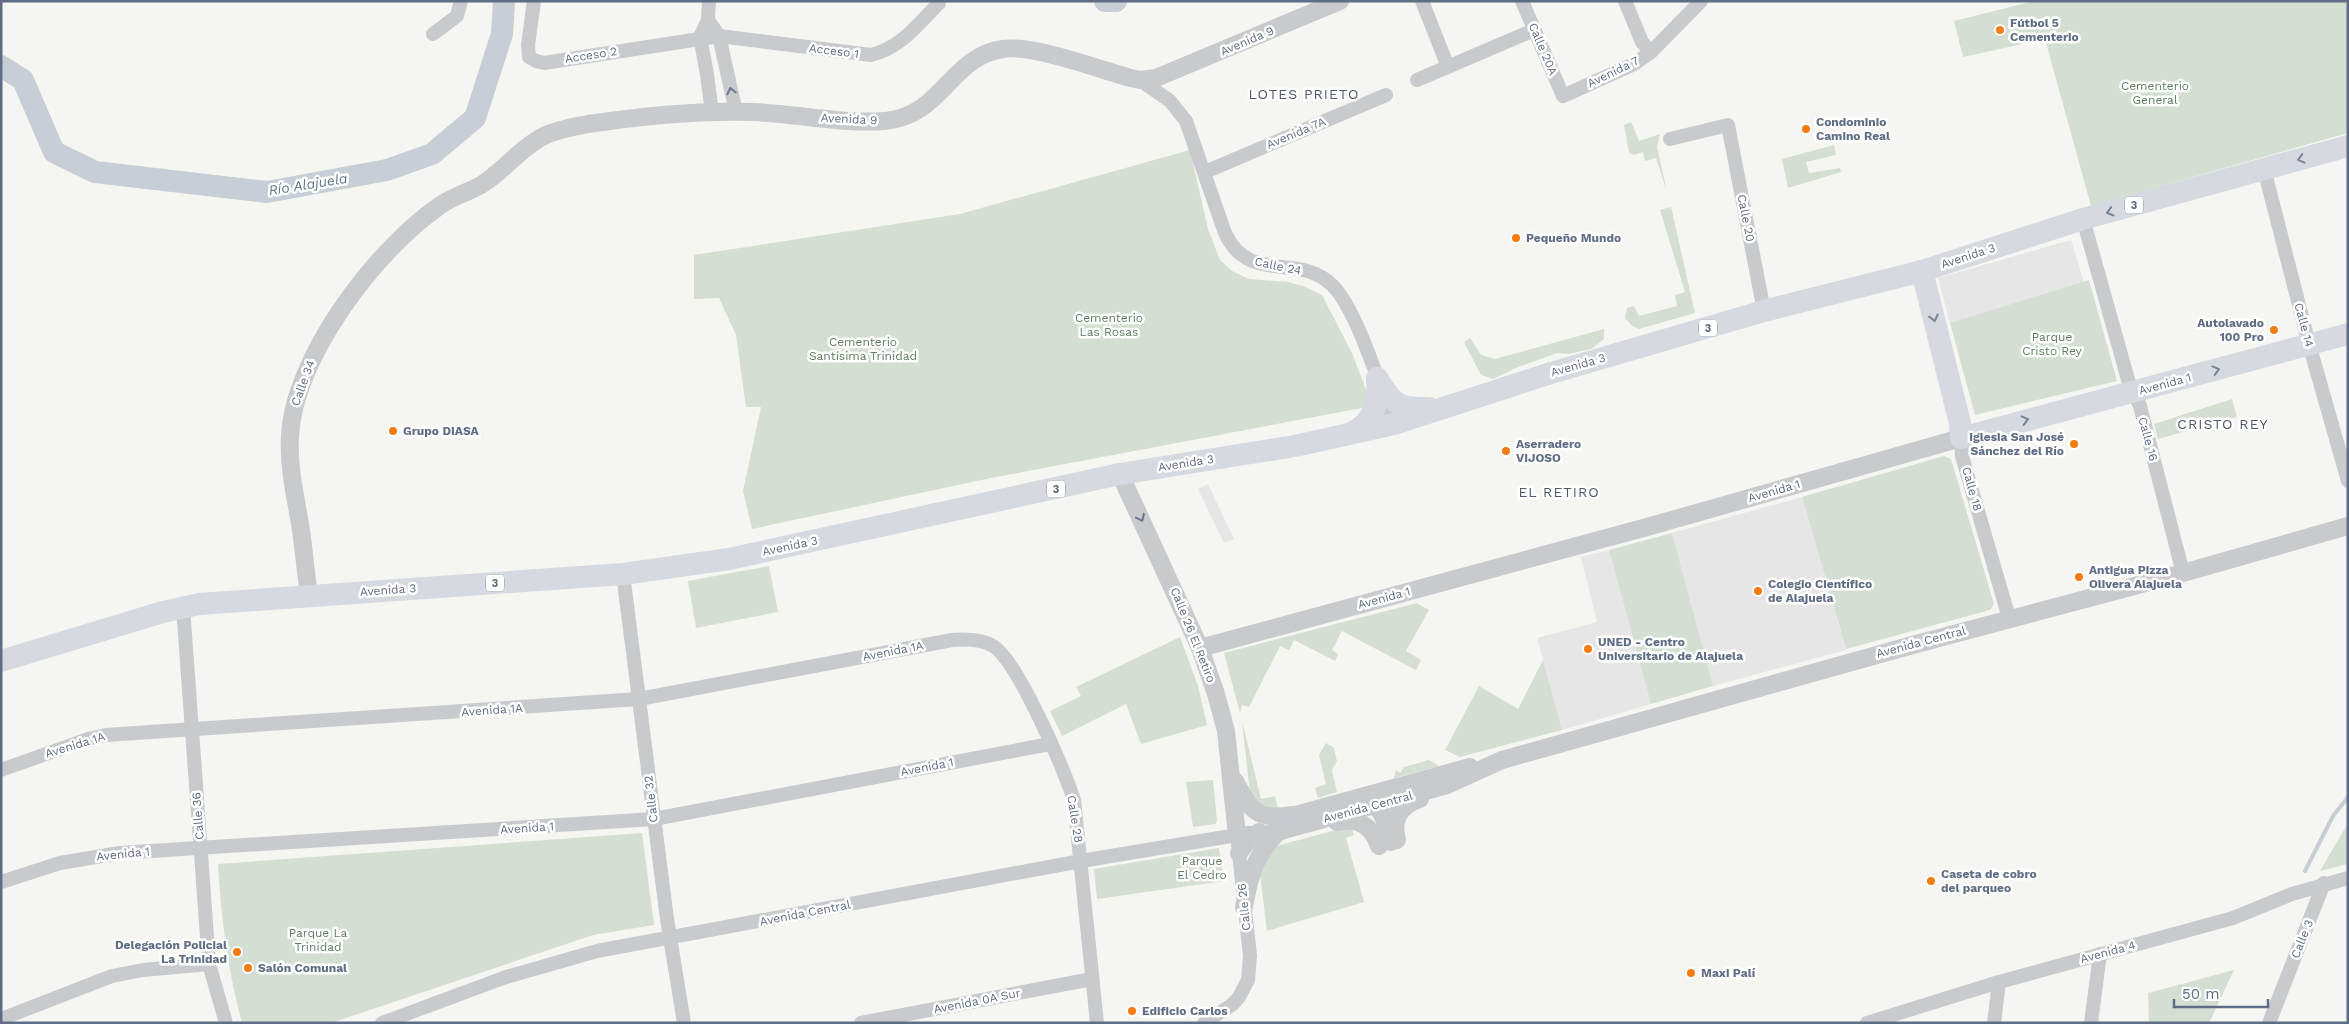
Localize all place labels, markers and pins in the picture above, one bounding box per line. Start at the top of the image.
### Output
place label: Fútbol 5 Cementerio [2010,16,2079,44]
marker: Fútbol 5 Cementerio [1994,24,2006,36]
place label: Condominio Camino Real [1816,115,1890,143]
marker: Condominio Camino Real [1800,123,1812,135]
place label: Pequeño Mundo [1526,231,1621,245]
marker: Pequeño Mundo [1510,232,1522,244]
place label: Autolavado 100 Pro [2197,316,2264,344]
marker: Autolavado 100 Pro [2268,324,2280,336]
place label: Grupo DIASA [403,424,480,438]
marker: Grupo DIASA [387,425,399,437]
place label: Iglesia San José Sánchez del Río [1969,430,2064,458]
place label: Aserradero VIJOSO [1516,437,1581,465]
marker: Iglesia San José Sánchez del Río [2068,438,2080,450]
marker: Aserradero VIJOSO [1500,445,1512,457]
place label: Antigua Pizza Olivera Alajuela [2089,563,2182,591]
marker: Antigua Pizza Olivera Alajuela [2073,571,2085,583]
place label: Colegio Científico de Alajuela [1768,577,1872,605]
marker: Colegio Científico de Alajuela [1752,585,1764,597]
place label: UNED - Centro Universitario de Alajuela [1598,635,1743,663]
marker: UNED - Centro Universitario de Alajuela [1582,643,1594,655]
place label: Caseta de cobro del parqueo [1941,867,2037,895]
marker: Caseta de cobro del parqueo [1925,875,1937,887]
place label: Delegación Policial La Trinidad [115,938,227,966]
marker: Delegación Policial La Trinidad [231,946,243,958]
place label: Salón Comunal [258,961,347,975]
marker: Salón Comunal [242,962,254,974]
place label: Maxi Palí [1701,966,1756,980]
marker: Maxi Palí [1685,967,1697,979]
place label: Edificio Carlos [1142,1004,1228,1018]
marker: Edificio Carlos [1126,1005,1138,1017]

